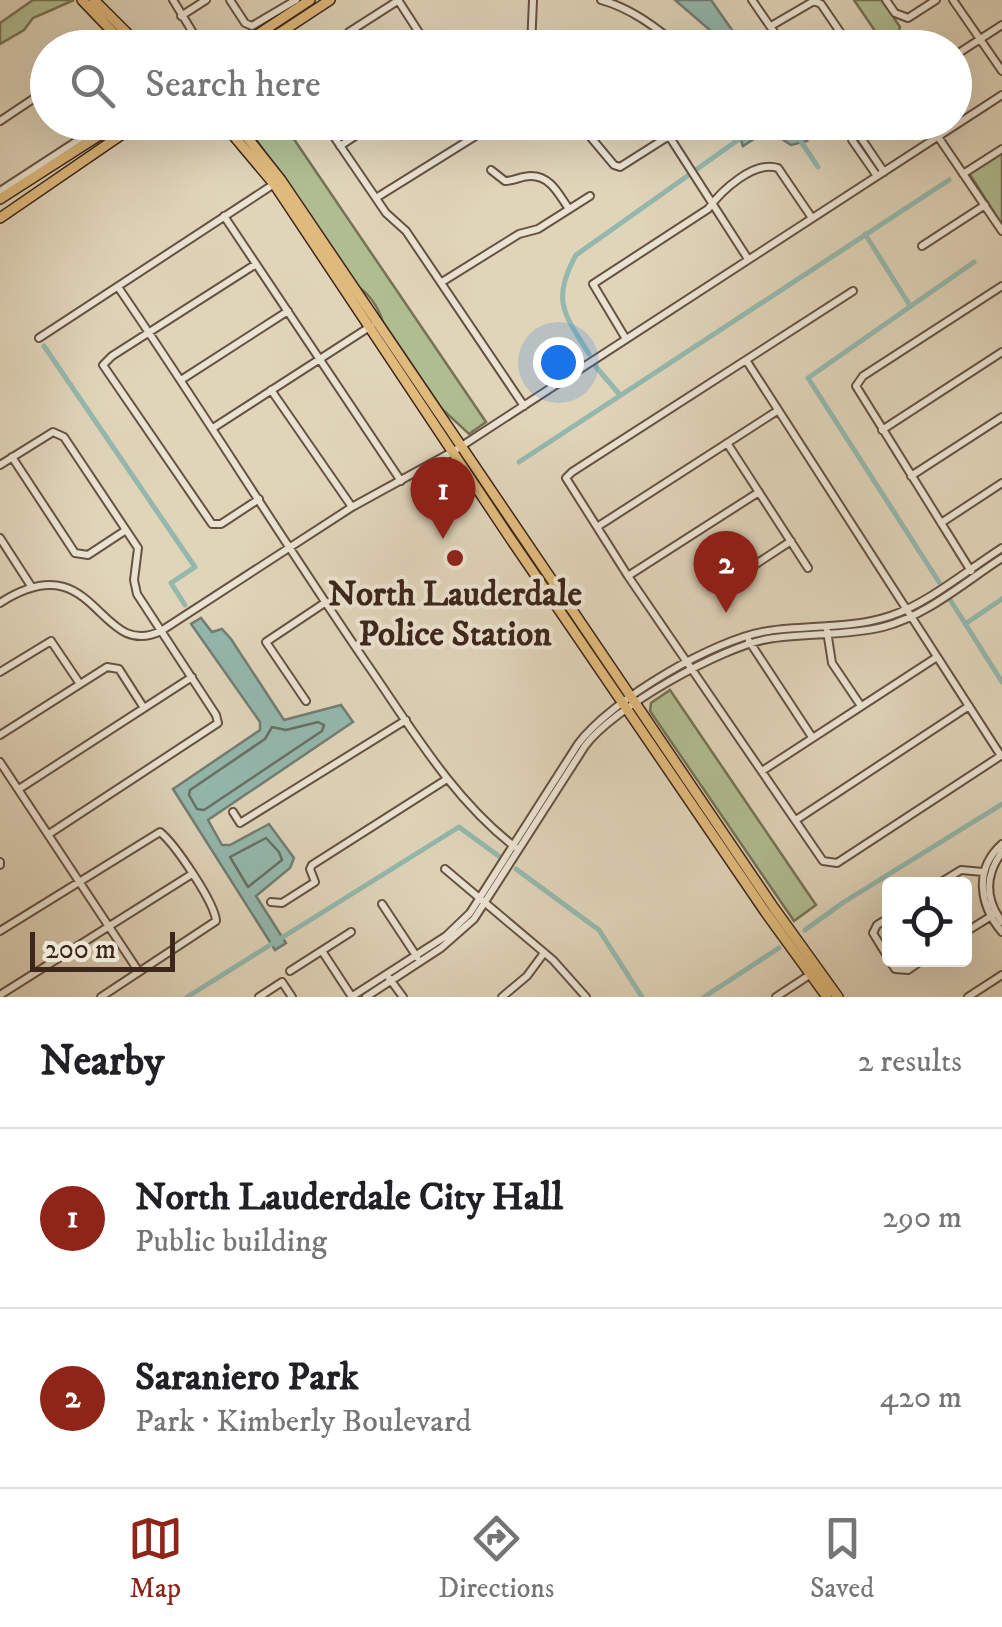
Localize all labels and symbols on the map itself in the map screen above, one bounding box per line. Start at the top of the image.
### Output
your location [533,337,584,388]
pin: 1 [410,456,476,539]
pin: 2 [694,530,758,613]
marker: North Lauderdale Police Station [444,547,466,569]
place label: North Lauderdale Police Station [328,573,583,657]
scale bar [30,927,175,971]

